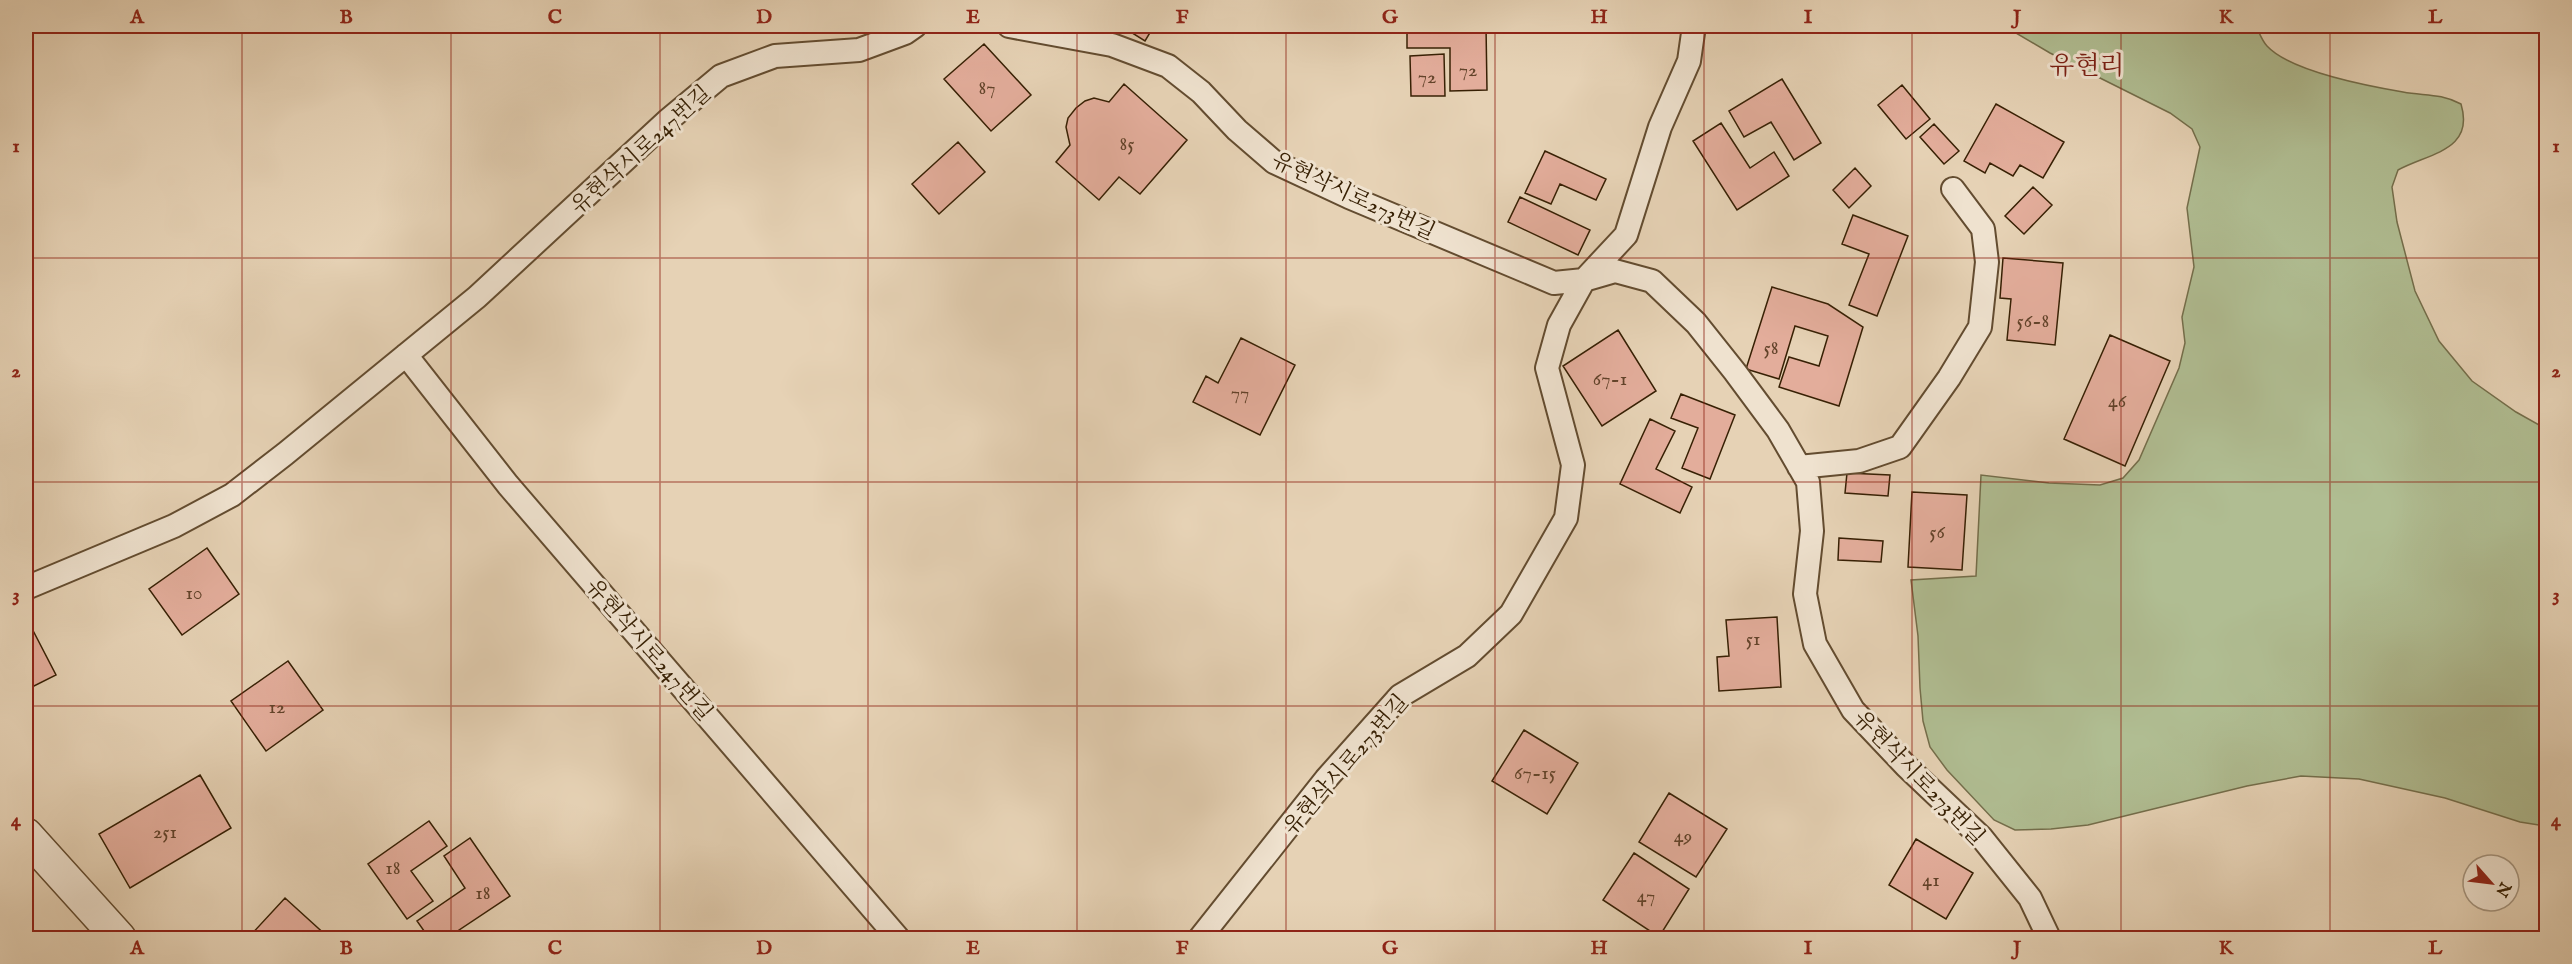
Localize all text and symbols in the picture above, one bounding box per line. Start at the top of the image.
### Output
text: A [129,5,145,30]
text: B [339,5,353,30]
text: C [548,5,562,30]
text: D [756,5,772,30]
text: E [966,5,980,30]
text: F [1176,5,1189,30]
text: G [1382,5,1399,30]
text: H [1590,5,1608,30]
text: I [1804,5,1813,30]
text: J [2010,5,2022,30]
text: K [2219,5,2235,30]
text: L [2428,5,2443,30]
district label: 유현리 [2049,50,2125,83]
house number: 72 [1459,58,1477,83]
house number: 72 [1418,65,1436,90]
house number: 87 [978,76,996,101]
street label: 유현삭시로247번길 [565,80,717,221]
house number: 85 [1119,132,1135,157]
text: 1 [12,134,20,159]
text: 1 [2552,134,2560,159]
street label: 유현삭시로273번길 [1267,147,1439,247]
house number: 56-8 [2017,309,2049,334]
house number: 58 [1763,336,1779,361]
text: 2 [11,359,21,384]
text: 2 [2551,359,2561,384]
house number: 67-1 [1593,367,1627,392]
house number: 77 [1231,381,1249,406]
house number: 46 [2108,389,2127,414]
house number: 56 [1929,520,1945,545]
street label: 유현삭시로247번길 [579,573,718,727]
house number: 10 [185,581,203,606]
text: 3 [12,583,20,608]
text: 3 [2552,583,2560,608]
house number: 51 [1746,627,1760,652]
street label: 유현삭시로273번길 [1278,689,1415,841]
house number: 12 [269,695,285,720]
street label: 유현삭시로273번길 [1847,705,1990,852]
house number: 67-15 [1514,761,1556,786]
text: 4 [11,808,22,833]
text: 4 [2551,808,2562,833]
house number: 251 [153,820,177,845]
house number: 49 [1674,824,1692,849]
north arrow [2461,853,2521,913]
house number: 18 [385,856,401,881]
house number: 41 [1922,868,1940,893]
text: N [2490,877,2515,900]
house number: 18 [475,881,491,906]
house number: 47 [1637,884,1655,909]
text: A [129,936,145,961]
text: B [339,936,353,961]
text: C [548,936,562,961]
text: D [756,936,772,961]
text: E [966,936,980,961]
text: F [1176,936,1189,961]
text: G [1382,936,1399,961]
text: H [1590,936,1608,961]
text: I [1804,936,1813,961]
text: J [2010,936,2022,961]
text: K [2219,936,2235,961]
text: L [2428,936,2443,961]

